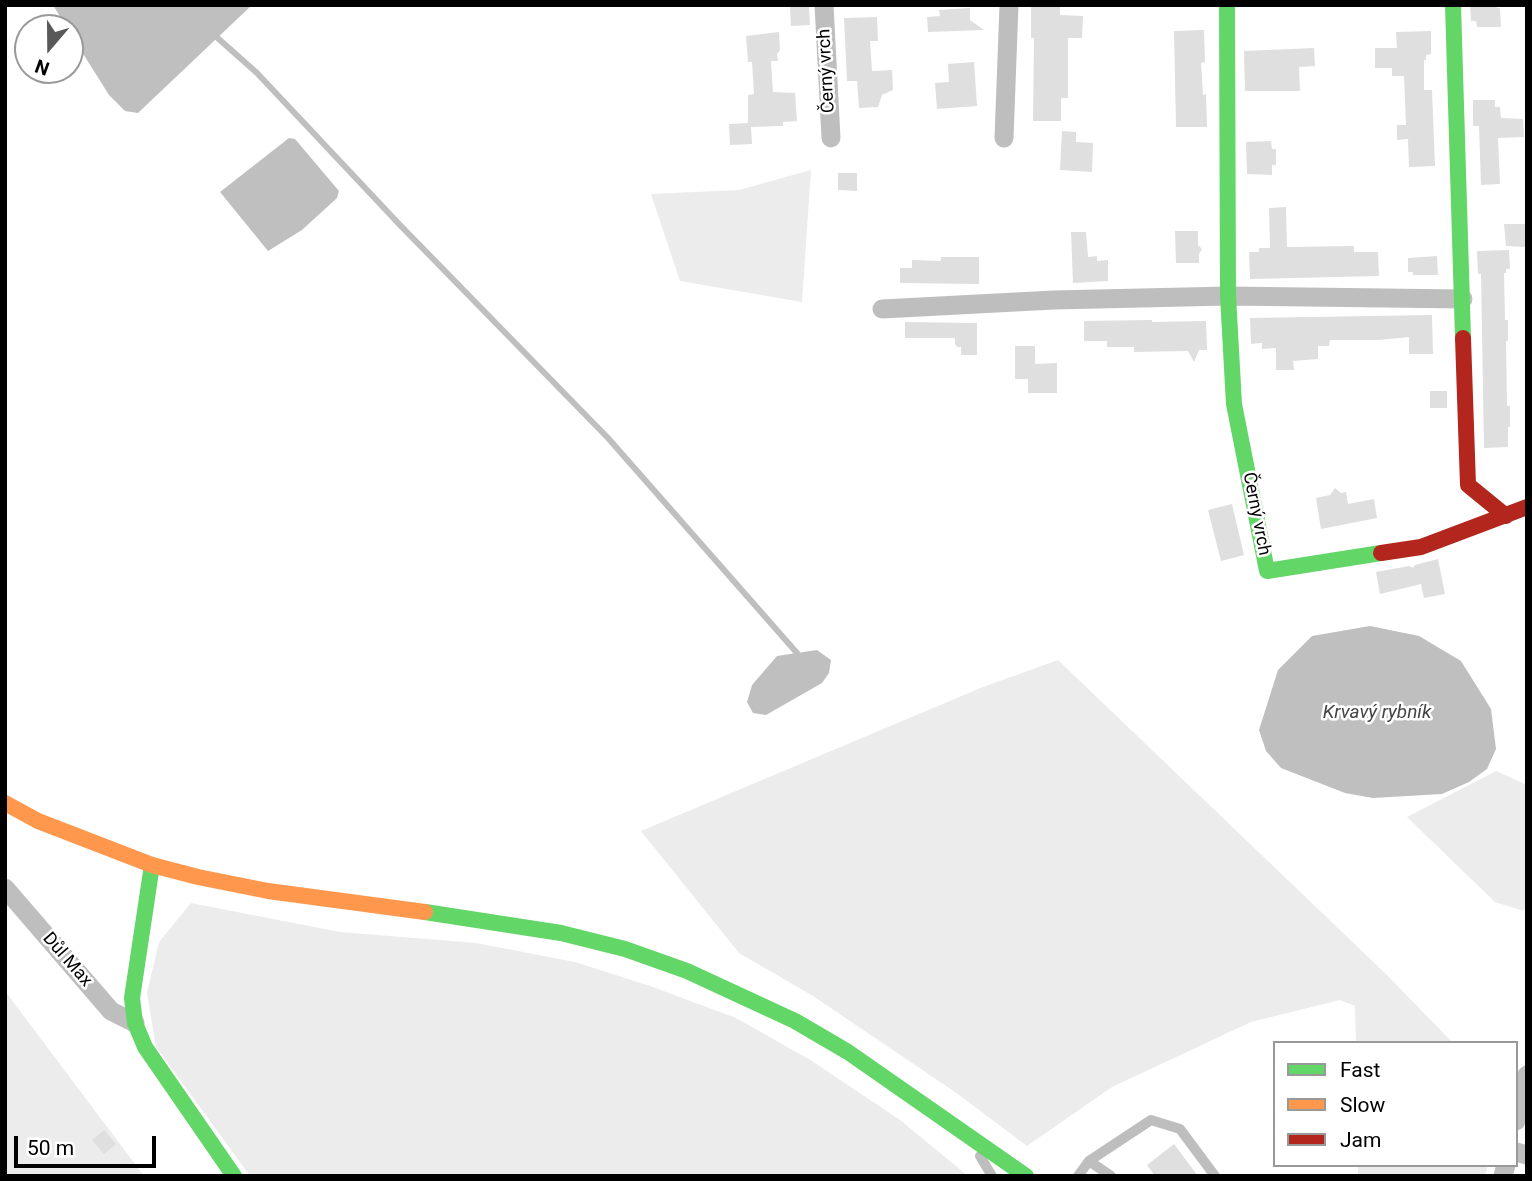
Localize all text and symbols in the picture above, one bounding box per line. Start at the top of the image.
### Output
north arrow [14,14,84,84]
street label: Černý vrch [814,28,840,114]
text: N [32,54,53,80]
street label: Černý vrch [1237,471,1275,557]
water label: Krvavý rybník [1323,702,1431,724]
street label: Důl Max [38,928,96,992]
legend [1273,1041,1518,1167]
text: Fast [1340,1058,1380,1082]
text: Slow [1340,1093,1385,1117]
scale bar [18,1122,159,1166]
text: Jam [1340,1128,1381,1152]
text: 50 m [27,1136,74,1160]

